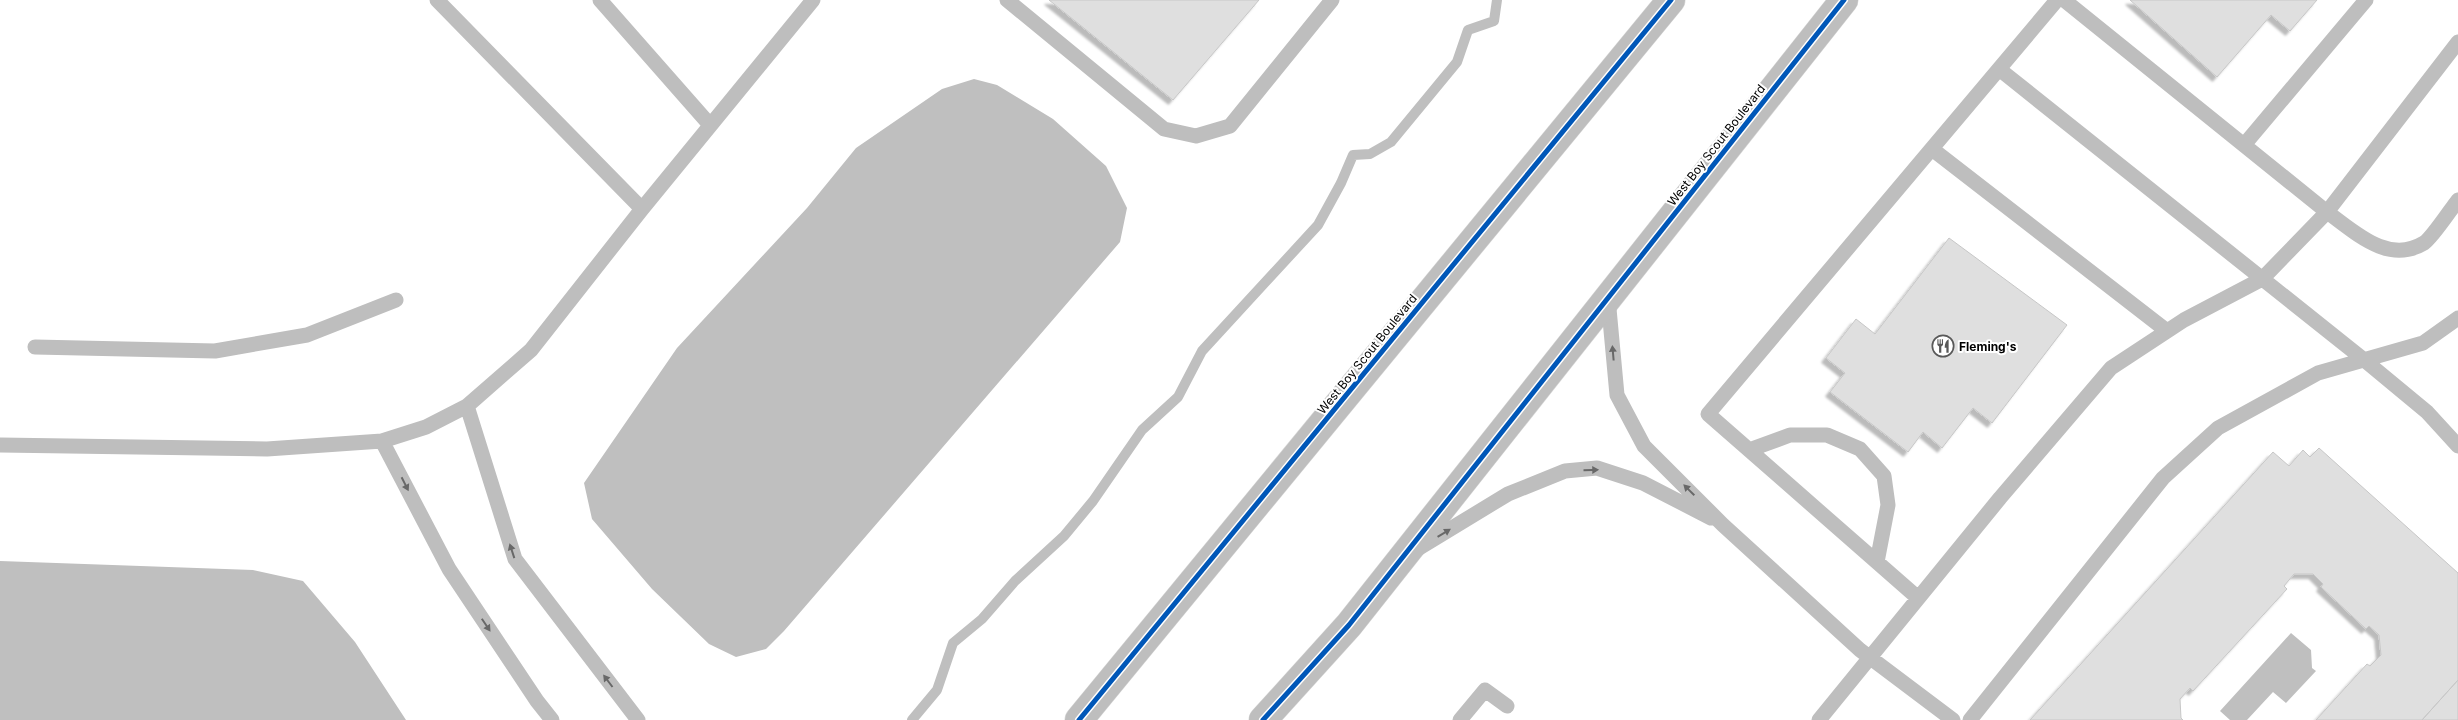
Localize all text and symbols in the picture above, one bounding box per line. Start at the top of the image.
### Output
street label: West Boy Scout Boulevard [1664,81,1768,209]
street label: West Boy Scout Boulevard [1314,291,1420,417]
restaurant icon: Fleming's [1931,334,1955,358]
place label: Fleming's [1959,339,2017,354]
one-way arrow [1609,345,1617,361]
one-way arrow [1584,465,1600,473]
one-way arrow [401,477,409,492]
one-way arrow [1683,484,1695,496]
one-way arrow [1438,528,1451,537]
one-way arrow [508,543,516,558]
one-way arrow [481,618,491,632]
one-way arrow [603,675,614,688]

